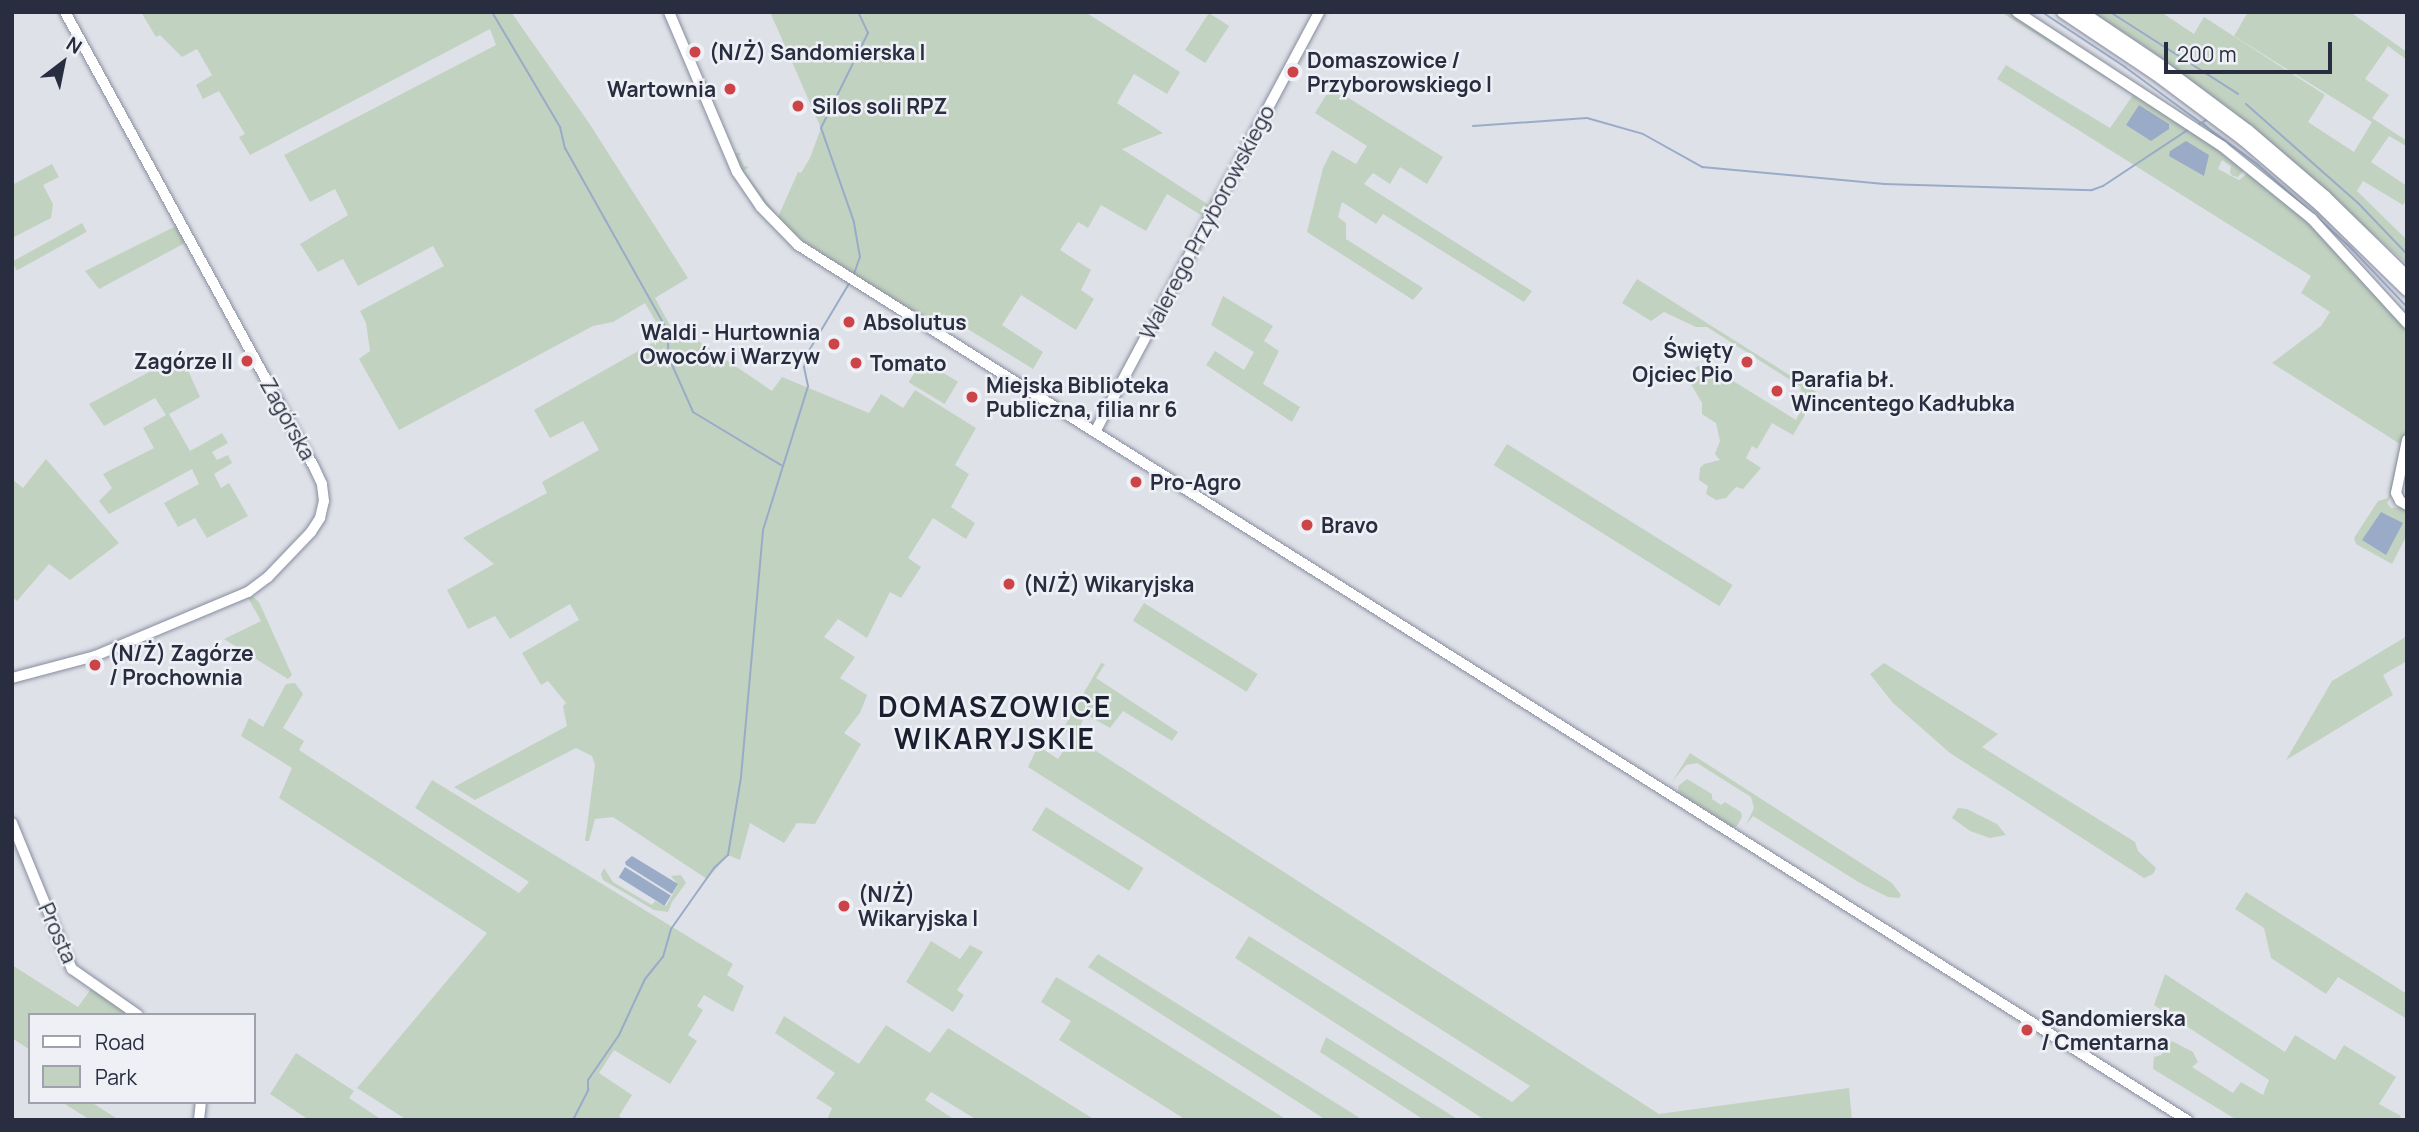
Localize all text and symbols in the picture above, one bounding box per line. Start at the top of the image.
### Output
north arrow [28,28,98,98]
scale bar [2167,28,2335,72]
text: N [61,31,87,60]
place label: (N/Ż) Sandomierska I [709,39,925,65]
text: 200 m [2177,40,2237,68]
marker: (N/Ż) Sandomierska I [687,44,703,60]
place label: Domaszowice / Przyborowskiego I [1307,47,1492,97]
marker: Domaszowice / Przyborowskiego I [1285,64,1301,80]
place label: Wartownia [607,76,716,102]
marker: Wartownia [722,81,738,97]
place label: Silos soli RPZ [812,93,947,119]
marker: Silos soli RPZ [790,98,806,114]
street label: Walerego Przyborowskiego [1134,101,1280,343]
place label: Absolutus [863,309,967,335]
marker: Absolutus [841,314,857,330]
place label: Waldi - Hurtownia Owoców i Warzyw [640,319,820,369]
marker: Waldi - Hurtownia Owoców i Warzyw [826,336,842,352]
place label: Święty Ojciec Pio [1632,337,1733,387]
place label: Zagórze II [134,348,233,374]
place label: Tomato [870,350,947,376]
marker: Zagórze II [239,353,255,369]
marker: Święty Ojciec Pio [1739,354,1755,370]
marker: Tomato [848,355,864,371]
place label: Parafia bł. Wincentego Kadłubka [1791,366,2015,416]
place label: Miejska Biblioteka Publiczna, filia nr 6 [986,372,1177,422]
street label: Zagórska [255,374,321,464]
marker: Parafia bł. Wincentego Kadłubka [1769,383,1785,399]
marker: Miejska Biblioteka Publiczna, filia nr 6 [964,389,980,405]
place label: Pro-Agro [1150,469,1241,495]
marker: Pro-Agro [1128,474,1144,490]
place label: Bravo [1321,512,1378,538]
marker: Bravo [1299,517,1315,533]
place label: (N/Ż) Wikaryjska [1023,571,1194,597]
marker: (N/Ż) Wikaryjska [1001,576,1017,592]
place label: (N/Ż) Zagórze / Prochownia [109,640,254,690]
marker: (N/Ż) Zagórze / Prochownia [87,657,103,673]
district label: DOMASZOWICE WIKARYJSKIE [879,689,1111,755]
place label: (N/Ż) Wikaryjska I [858,881,978,931]
marker: (N/Ż) Wikaryjska I [836,898,852,914]
street label: Prosta [34,899,82,967]
place label: Sandomierska / Cmentarna [2041,1005,2186,1055]
legend [28,1013,256,1104]
marker: Sandomierska / Cmentarna [2019,1022,2035,1038]
text: Road [95,1028,145,1056]
text: Park [95,1063,137,1091]

